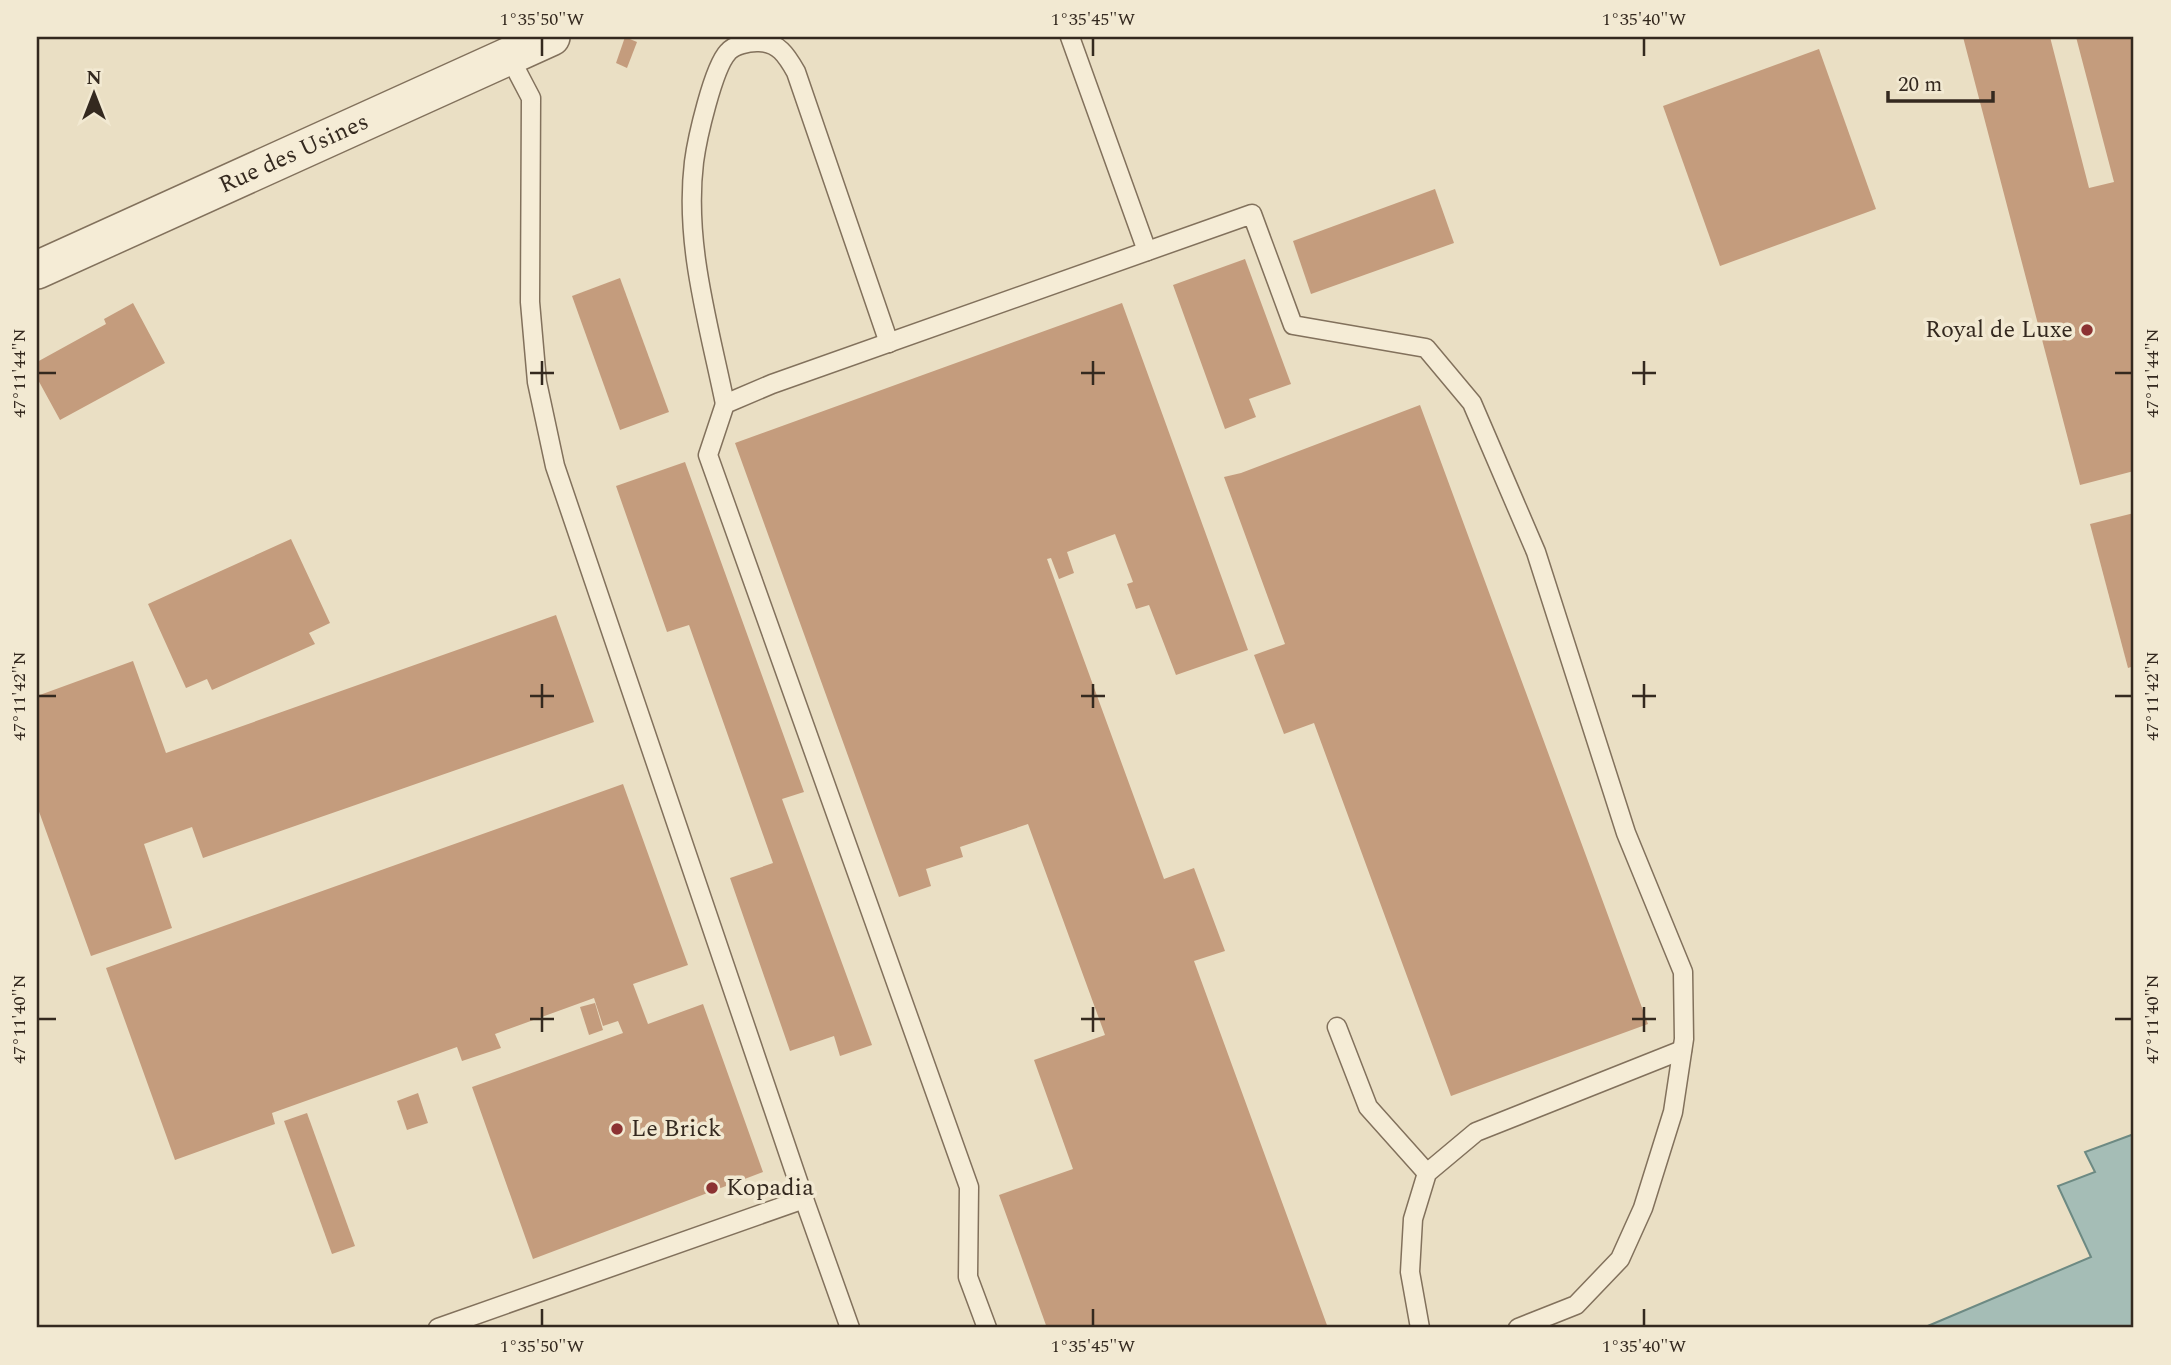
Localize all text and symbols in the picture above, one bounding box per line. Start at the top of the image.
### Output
text: 1°35'50"W [500,6,584,33]
text: 1°35'45"W [1051,6,1135,33]
text: 1°35'40"W [1602,6,1686,33]
north arrow [60,60,130,130]
scale bar [1888,60,1993,104]
text: N [86,64,102,93]
text: 20 m [1898,69,1942,101]
street label: Rue des Usines [213,104,375,203]
place label: Royal de Luxe [1925,312,2073,348]
marker: Royal de Luxe [2079,322,2095,338]
text: 47°11'44"N [6,328,33,418]
text: 47°11'44"N [2139,328,2166,418]
text: 47°11'42"N [6,651,33,741]
text: 47°11'42"N [2139,651,2166,741]
text: 47°11'40"N [6,974,33,1064]
text: 47°11'40"N [2139,974,2166,1064]
place label: Le Brick [631,1111,722,1147]
marker: Le Brick [609,1121,625,1137]
place label: Kopadia [726,1170,814,1206]
marker: Kopadia [704,1180,720,1196]
text: 1°35'50"W [500,1333,584,1360]
text: 1°35'45"W [1051,1333,1135,1360]
text: 1°35'40"W [1602,1333,1686,1360]

